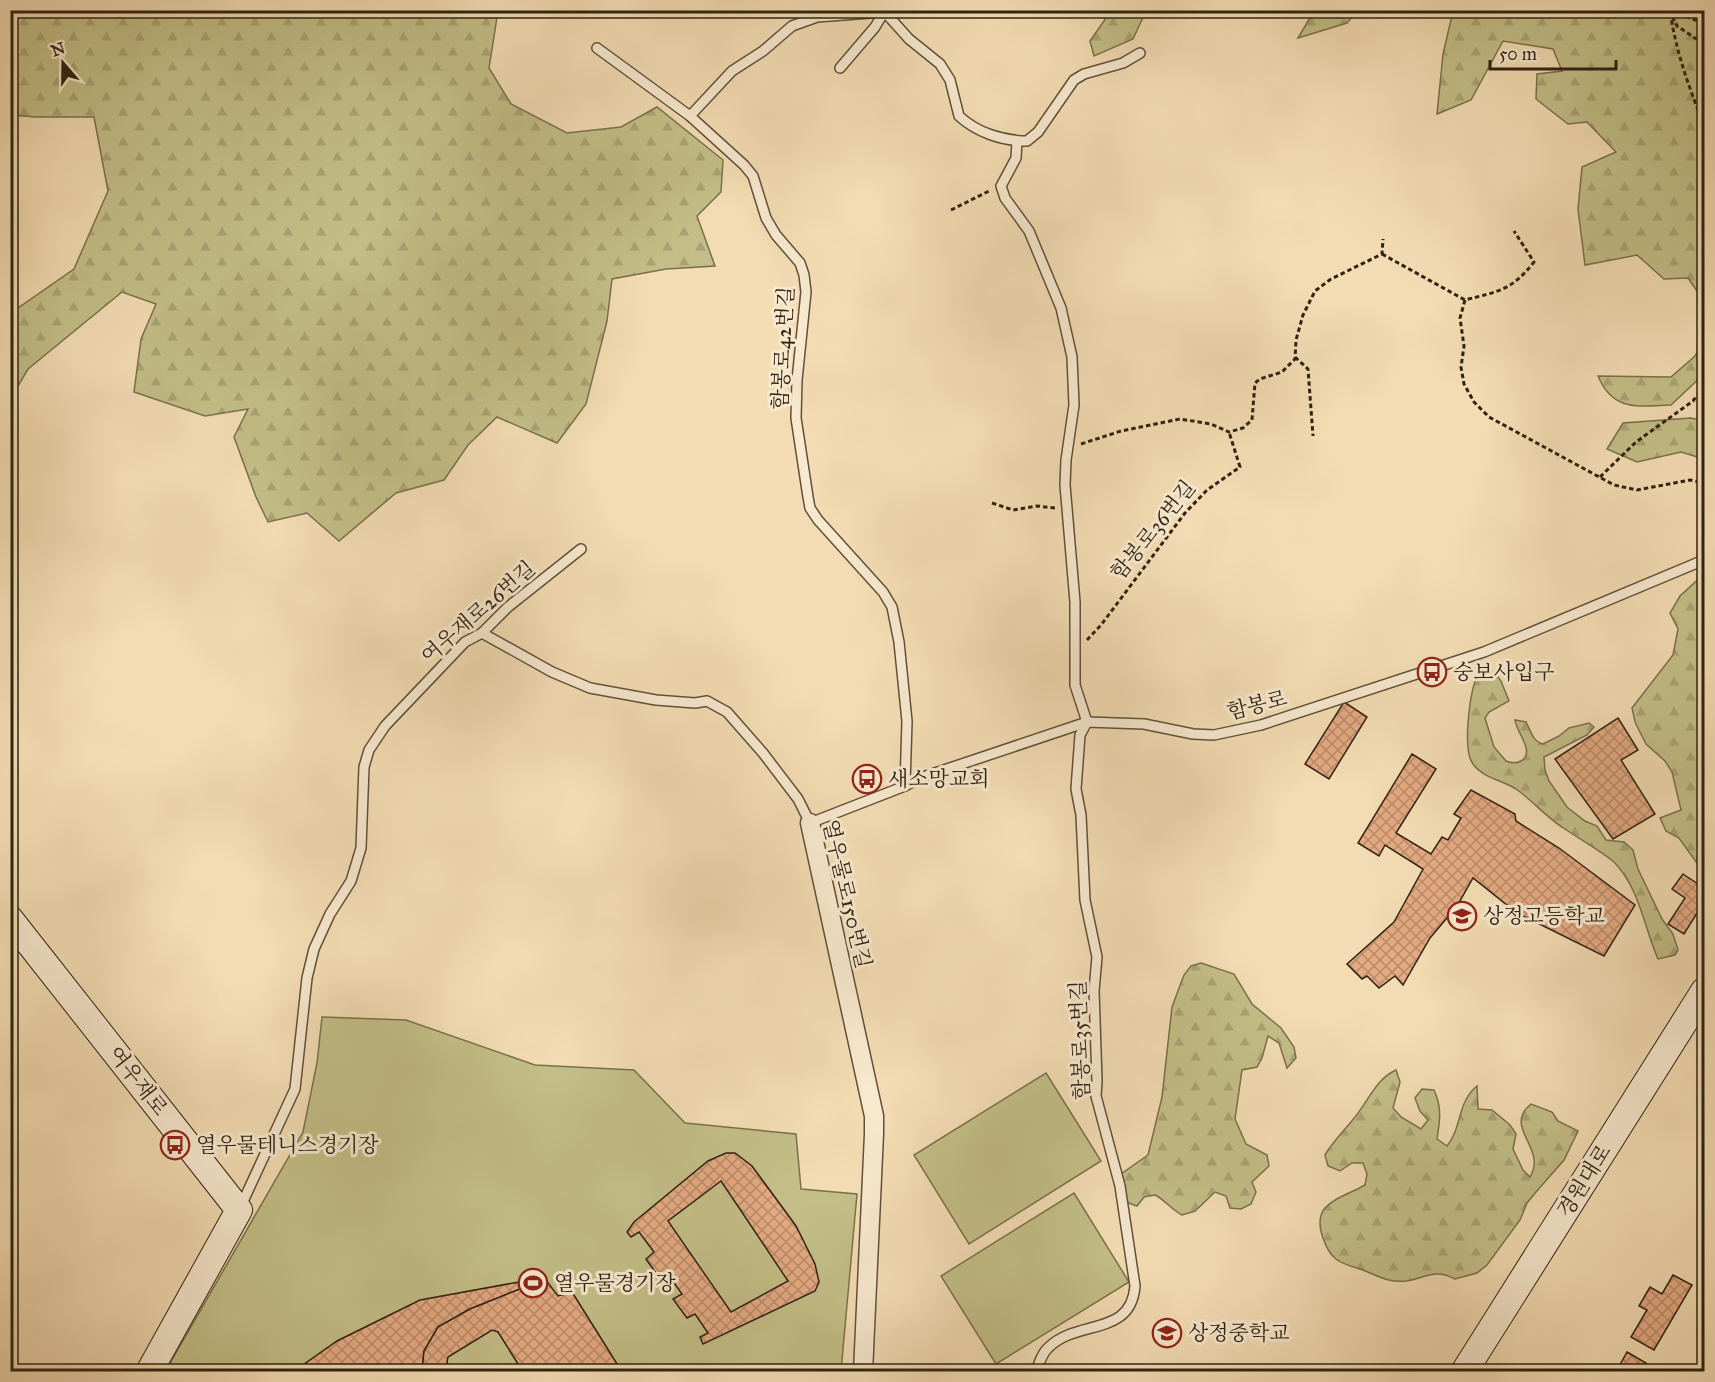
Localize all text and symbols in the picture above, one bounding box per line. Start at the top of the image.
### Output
north arrow [33,33,93,93]
scale bar [1490,33,1616,71]
text: N [48,38,68,61]
text: 50 m [1499,43,1537,65]
street label: 함봉로42번길 [767,286,799,410]
street label: 함봉로36번길 [1105,475,1201,585]
street label: 여우재로26번길 [416,555,540,669]
bus stop icon: 숭보사입구 [1416,656,1448,688]
place label: 숭보사입구 [1453,659,1554,685]
street label: 함봉로 [1224,685,1290,725]
bus stop icon: 새소망교회 [851,763,883,795]
place label: 새소망교회 [888,766,989,792]
street label: 열우물로150번길 [817,817,877,971]
school or university icon: 상정고등학교 [1446,900,1478,932]
place label: 상정고등학교 [1483,903,1605,929]
street label: 함봉로35번길 [1065,980,1095,1100]
street label: 여우재로 [103,1041,173,1121]
bus stop icon: 열우물테니스경기장 [159,1129,191,1161]
place label: 열우물테니스경기장 [196,1132,379,1158]
street label: 경원대로 [1551,1140,1617,1222]
sports icon: 열우물경기장 [517,1267,549,1299]
place label: 열우물경기장 [554,1270,676,1296]
school or university icon: 상정중학교 [1151,1317,1183,1349]
place label: 상정중학교 [1188,1320,1289,1346]

